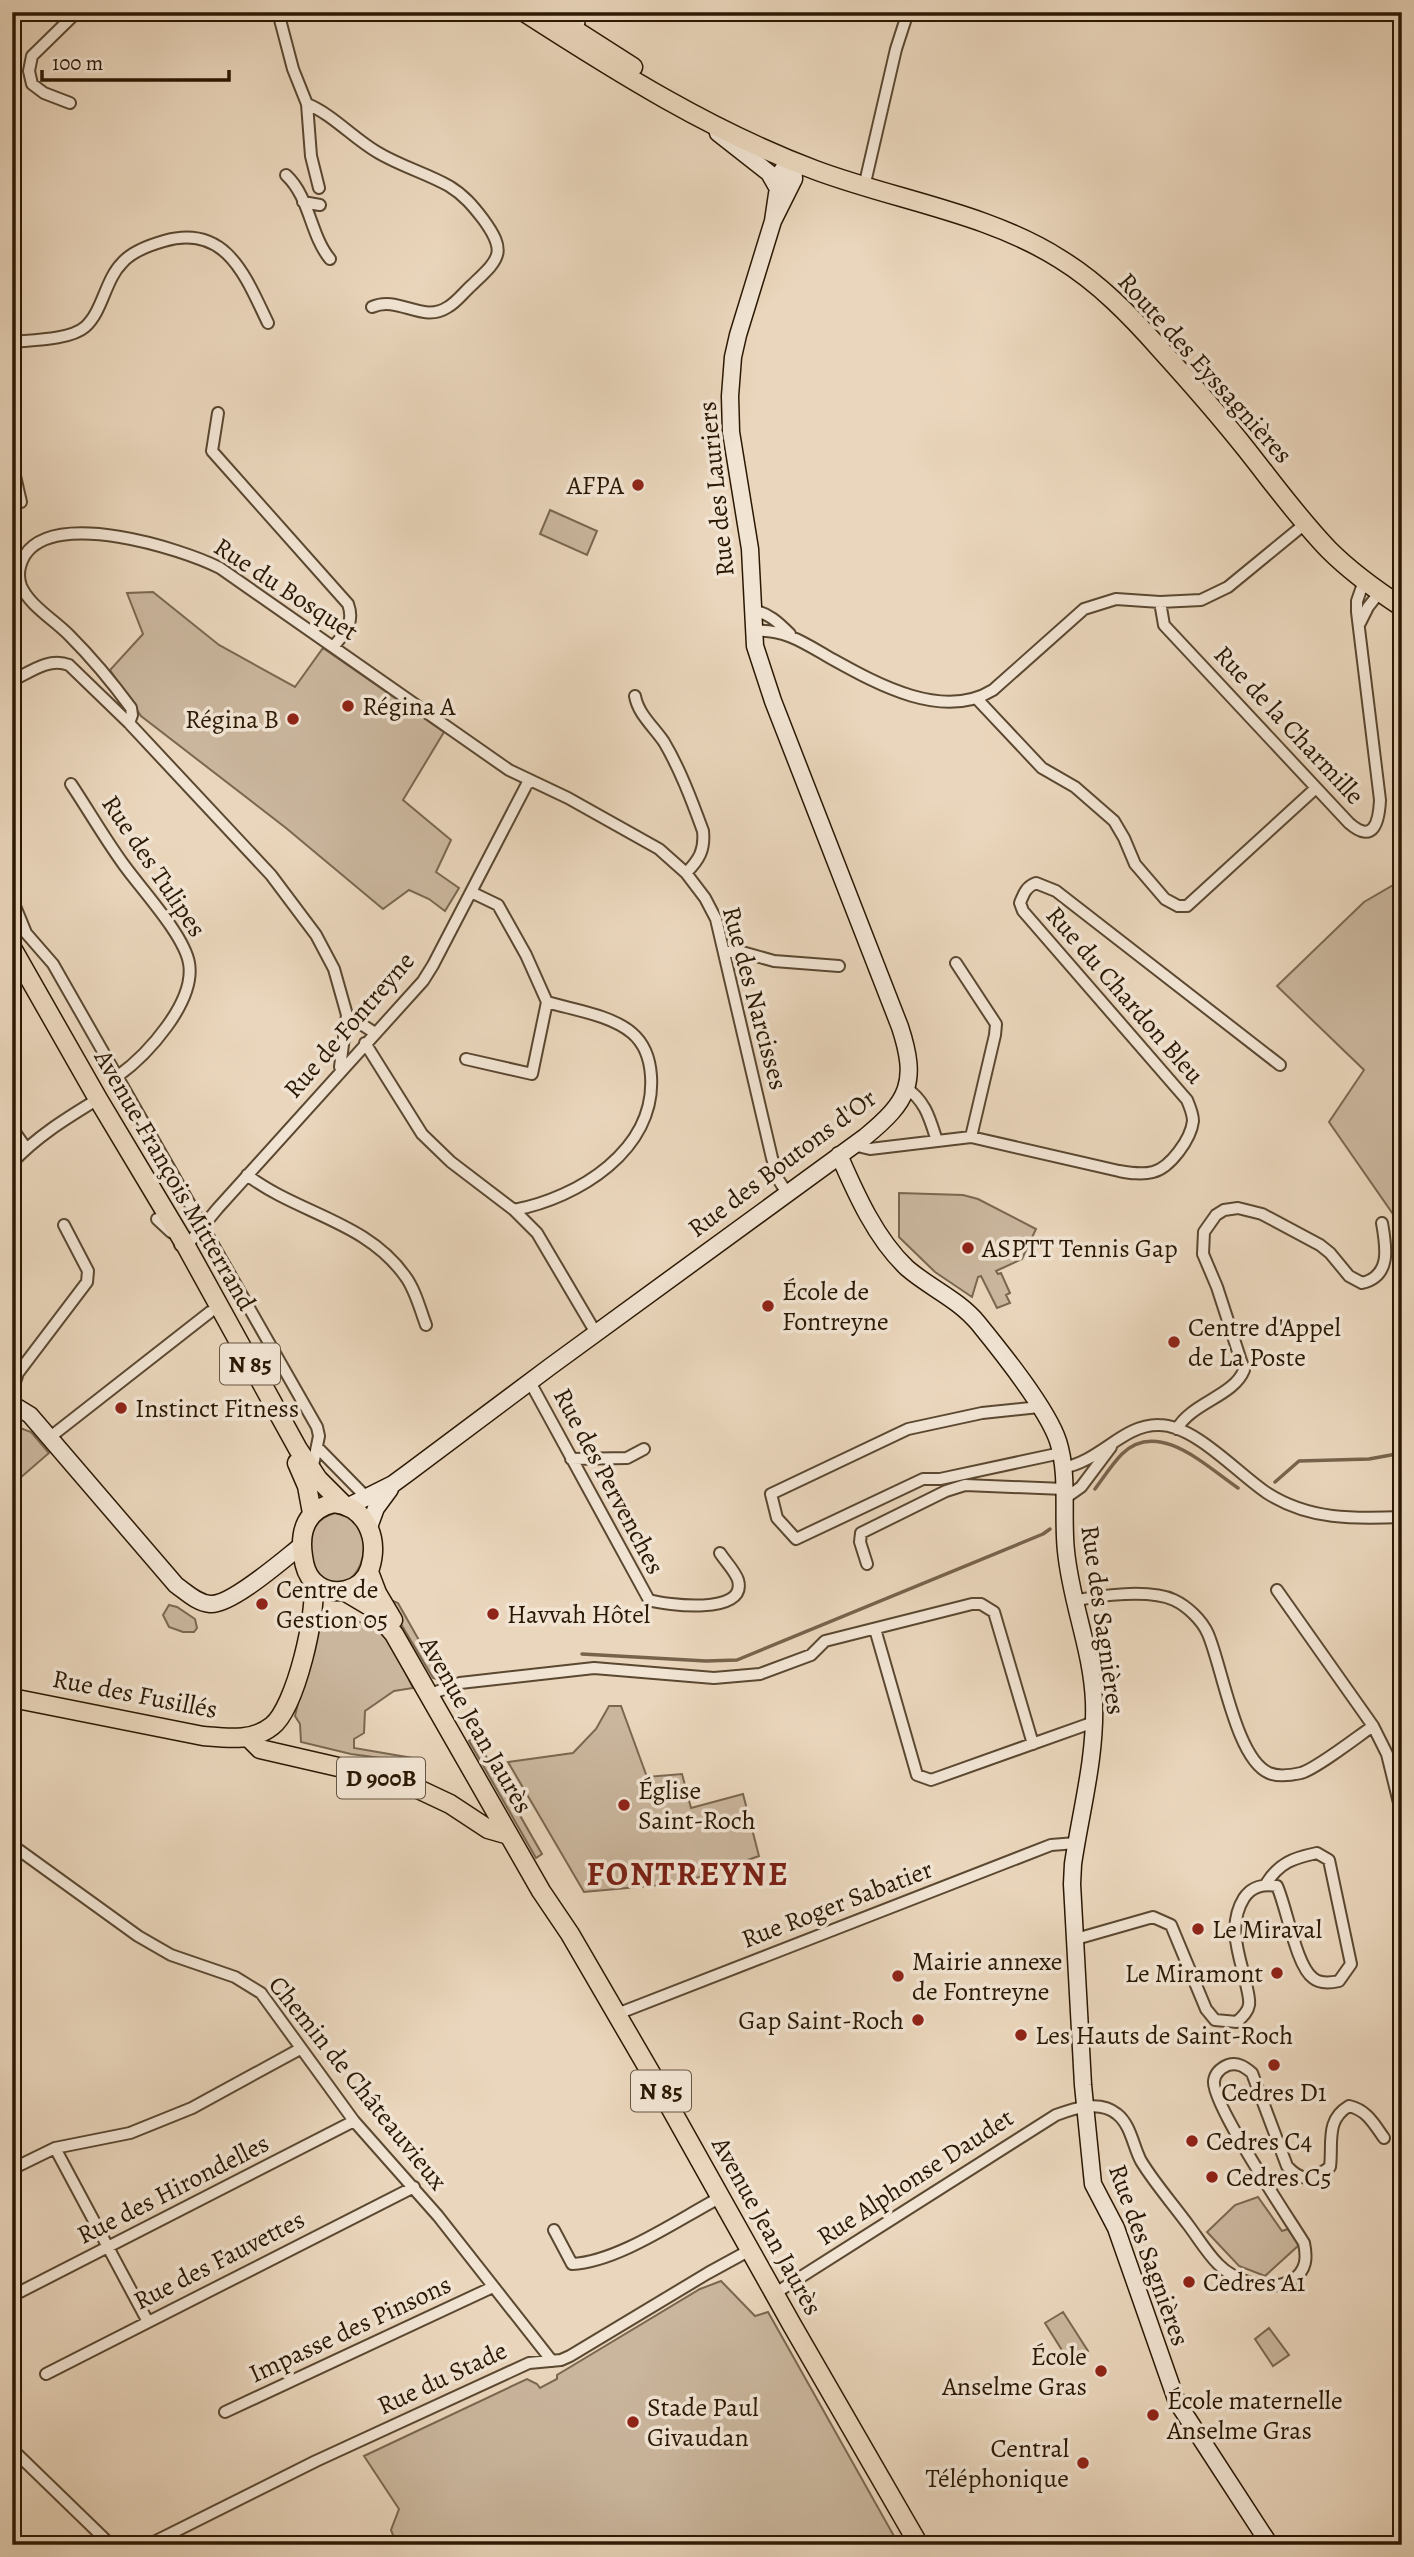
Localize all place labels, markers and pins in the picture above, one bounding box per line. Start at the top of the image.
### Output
place label: AFPA [566,468,625,503]
marker: AFPA [630,477,646,493]
place label: Régina A [362,689,456,724]
marker: Régina A [340,698,356,714]
place label: Régina B [185,702,279,737]
marker: Régina B [285,711,301,727]
place label: ASPTT Tennis Gap [981,1231,1178,1266]
marker: ASPTT Tennis Gap [960,1240,976,1256]
place label: École de Fontreyne [782,1274,889,1339]
marker: École de Fontreyne [760,1298,776,1314]
place label: Centre d'Appel de La Poste [1188,1310,1341,1375]
marker: Centre d'Appel de La Poste [1166,1334,1182,1350]
place label: Instinct Fitness [135,1391,299,1426]
marker: Instinct Fitness [113,1400,129,1416]
place label: Centre de Gestion 05 [276,1572,388,1637]
marker: Centre de Gestion 05 [254,1596,270,1612]
place label: Havvah Hôtel [507,1597,650,1632]
marker: Havvah Hôtel [485,1606,501,1622]
place label: Église Saint-Roch [638,1773,756,1838]
marker: Église Saint-Roch [616,1797,632,1813]
place label: Le Miraval [1212,1912,1322,1947]
marker: Le Miraval [1190,1921,1206,1937]
place label: Mairie annexe de Fontreyne [912,1944,1063,2009]
place label: Le Miramont [1125,1956,1263,1991]
marker: Le Miramont [1269,1965,1285,1981]
marker: Mairie annexe de Fontreyne [890,1968,906,1984]
place label: Gap Saint-Roch [738,2003,904,2038]
marker: Gap Saint-Roch [910,2012,926,2028]
place label: Les Hauts de Saint-Roch [1035,2018,1293,2053]
marker: Les Hauts de Saint-Roch [1013,2027,1029,2043]
marker: Cedres D1 [1266,2057,1282,2073]
place label: Cedres D1 [1221,2075,1327,2110]
place label: Cedres C4 [1206,2124,1313,2159]
marker: Cedres C4 [1184,2133,1200,2149]
place label: Cedres C5 [1226,2160,1332,2195]
marker: Cedres C5 [1204,2169,1220,2185]
place label: Cedres A1 [1203,2265,1305,2300]
marker: Cedres A1 [1181,2274,1197,2290]
place label: École Anselme Gras [941,2339,1087,2404]
marker: École Anselme Gras [1093,2363,1109,2379]
place label: École maternelle Anselme Gras [1166,2383,1343,2448]
place label: Stade Paul Givaudan [647,2390,759,2455]
marker: École maternelle Anselme Gras [1145,2407,1161,2423]
marker: Stade Paul Givaudan [625,2414,641,2430]
place label: Central Téléphonique [925,2431,1069,2496]
marker: Central Téléphonique [1075,2455,1091,2471]

